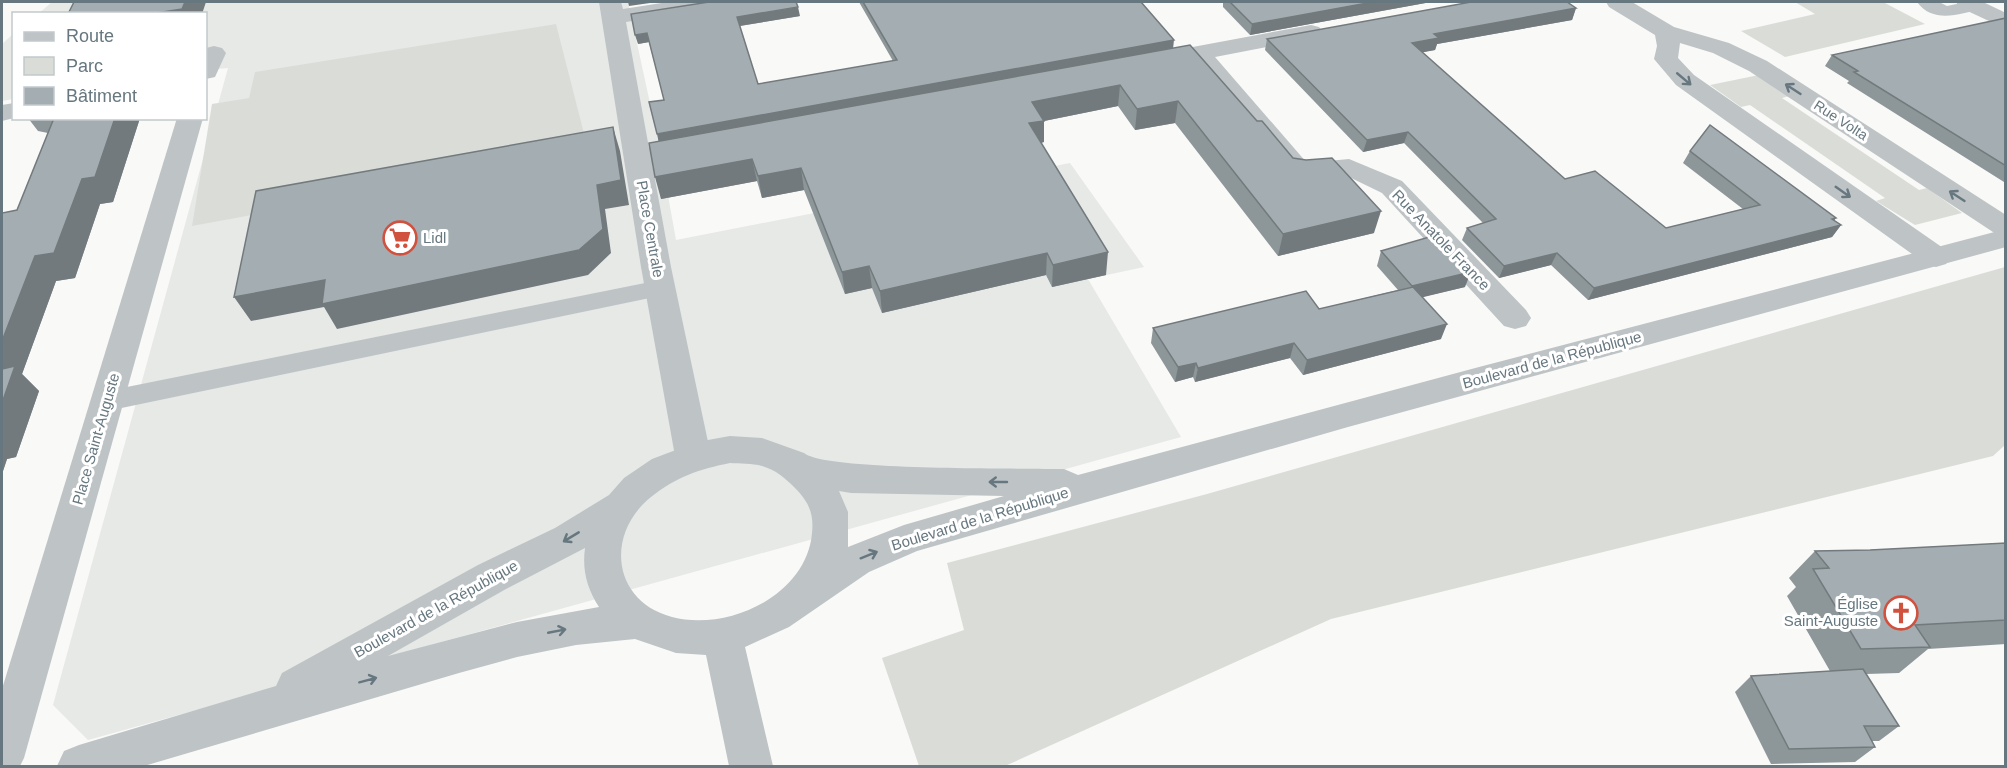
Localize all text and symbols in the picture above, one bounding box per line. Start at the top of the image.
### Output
legend [12,12,207,120]
text: Route [66,26,114,46]
text: Parc [66,56,103,76]
one-way arrow [1676,72,1691,86]
one-way arrow [1786,83,1802,95]
text: Bâtiment [66,86,137,106]
street label: Rue Volta [1811,97,1871,143]
street label: Place Centrale [634,179,667,279]
street label: Rue Anatole France [1389,186,1494,293]
one-way arrow [1835,186,1851,198]
one-way arrow [1948,189,1965,202]
supermarket icon: Lidl [382,220,418,256]
place label: Lidl [423,229,446,246]
street label: Boulevard de la République [1461,327,1643,392]
street label: Place Saint-Auguste [69,371,122,507]
one-way arrow [989,476,1009,488]
street label: Boulevard de la République [889,483,1070,554]
one-way arrow [563,531,580,543]
one-way arrow [859,549,878,560]
street label: Boulevard de la République [351,556,520,661]
place label: Église Saint-Auguste [1784,595,1878,629]
church icon: Église Saint-Auguste [1883,595,1919,631]
one-way arrow [547,625,566,636]
one-way arrow [358,673,377,685]

